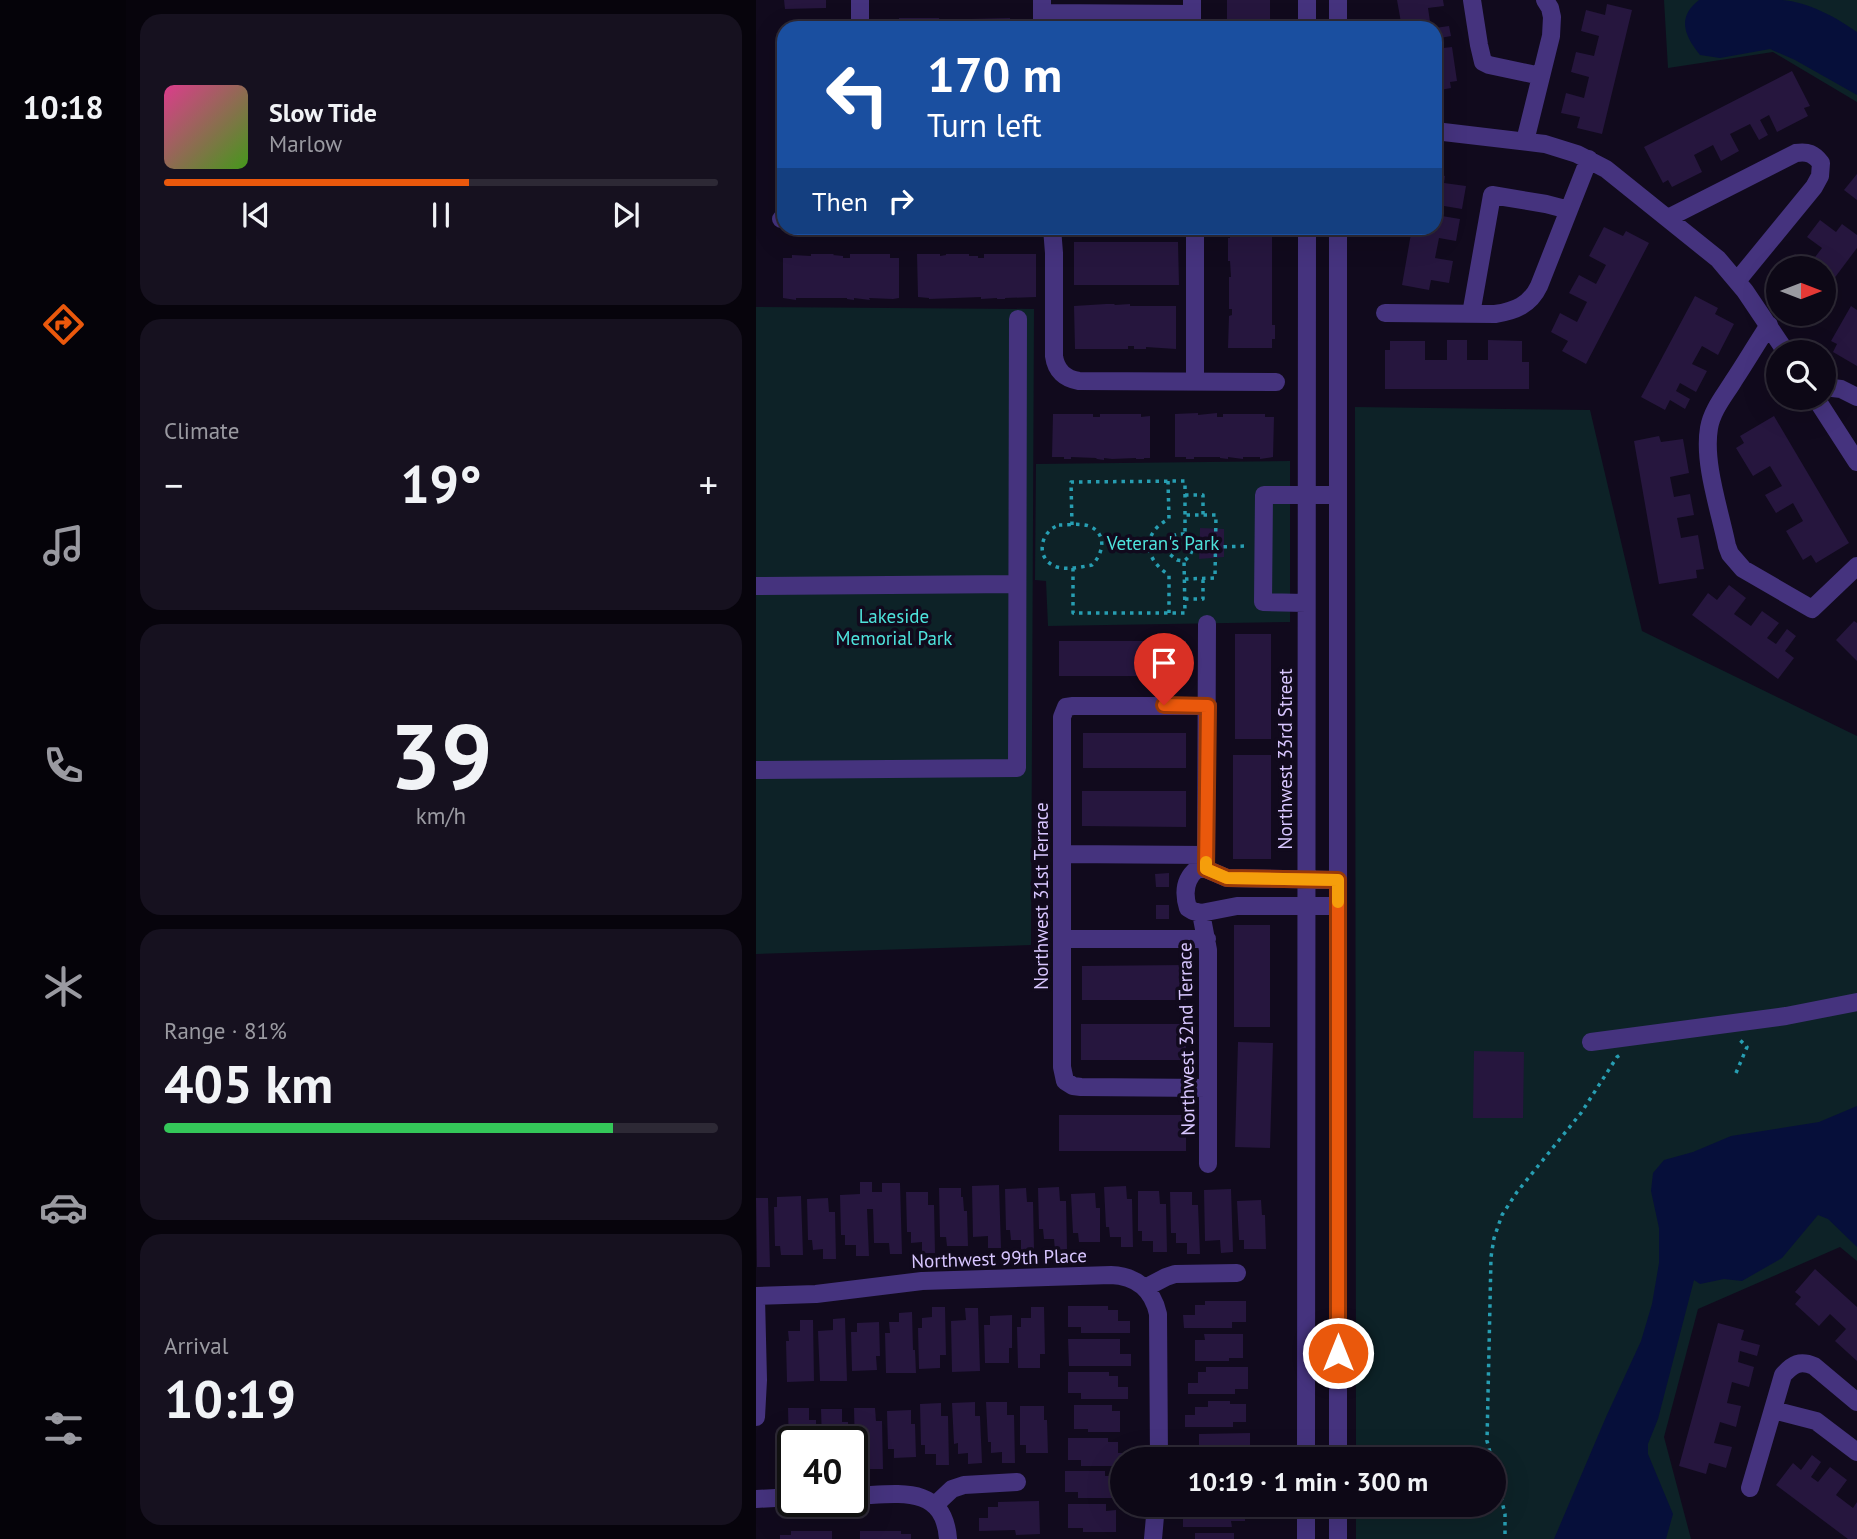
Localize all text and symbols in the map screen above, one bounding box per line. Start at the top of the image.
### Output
text: 170 m [927,42,1062,106]
icon: left [812,49,903,140]
text: 10:18 [22,86,104,128]
text: Slow Tide [269,96,377,129]
text: Turn left [927,104,1042,146]
text: Marlow [269,129,342,158]
icon: right [882,182,920,220]
text: Then [812,185,868,218]
icon: previous [237,196,275,234]
icon: pause [422,196,460,234]
icon: next [607,196,645,234]
north arrow [1766,256,1836,326]
map controls [1766,256,1836,410]
icon: directions [39,300,88,349]
button: search [1766,340,1836,410]
text: Climate [164,416,239,445]
text: 19° [400,450,482,517]
text: − [164,460,183,509]
text: + [699,460,718,509]
icon: music [39,521,88,570]
park label: Veteran's Park [1106,531,1219,555]
park label: Lakeside Memorial Park [836,604,952,650]
pin [1134,633,1194,705]
icon: arrive [1145,644,1183,682]
street label: Northwest 33rd Street [1273,668,1297,849]
text: 39 [389,696,493,814]
icon: phone [39,741,88,790]
text: km/h [416,801,466,830]
street label: Northwest 31st Terrace [1029,802,1053,990]
street label: Northwest 32nd Terrace [1172,942,1200,1136]
icon: climate [39,962,88,1011]
text: Range · 81% [164,1016,287,1045]
text: 405 km [164,1050,333,1117]
icon: car [39,1183,88,1232]
street label: Northwest 99th Place [911,1243,1087,1273]
position arrow [1301,1316,1375,1390]
text: Arrival [164,1331,228,1360]
text: 10:19 [164,1365,296,1432]
icon: filters [39,1404,88,1453]
speed limit sign: 40 [777,1426,868,1517]
text: 10:19 · 1 min · 300 m [1188,1465,1428,1498]

